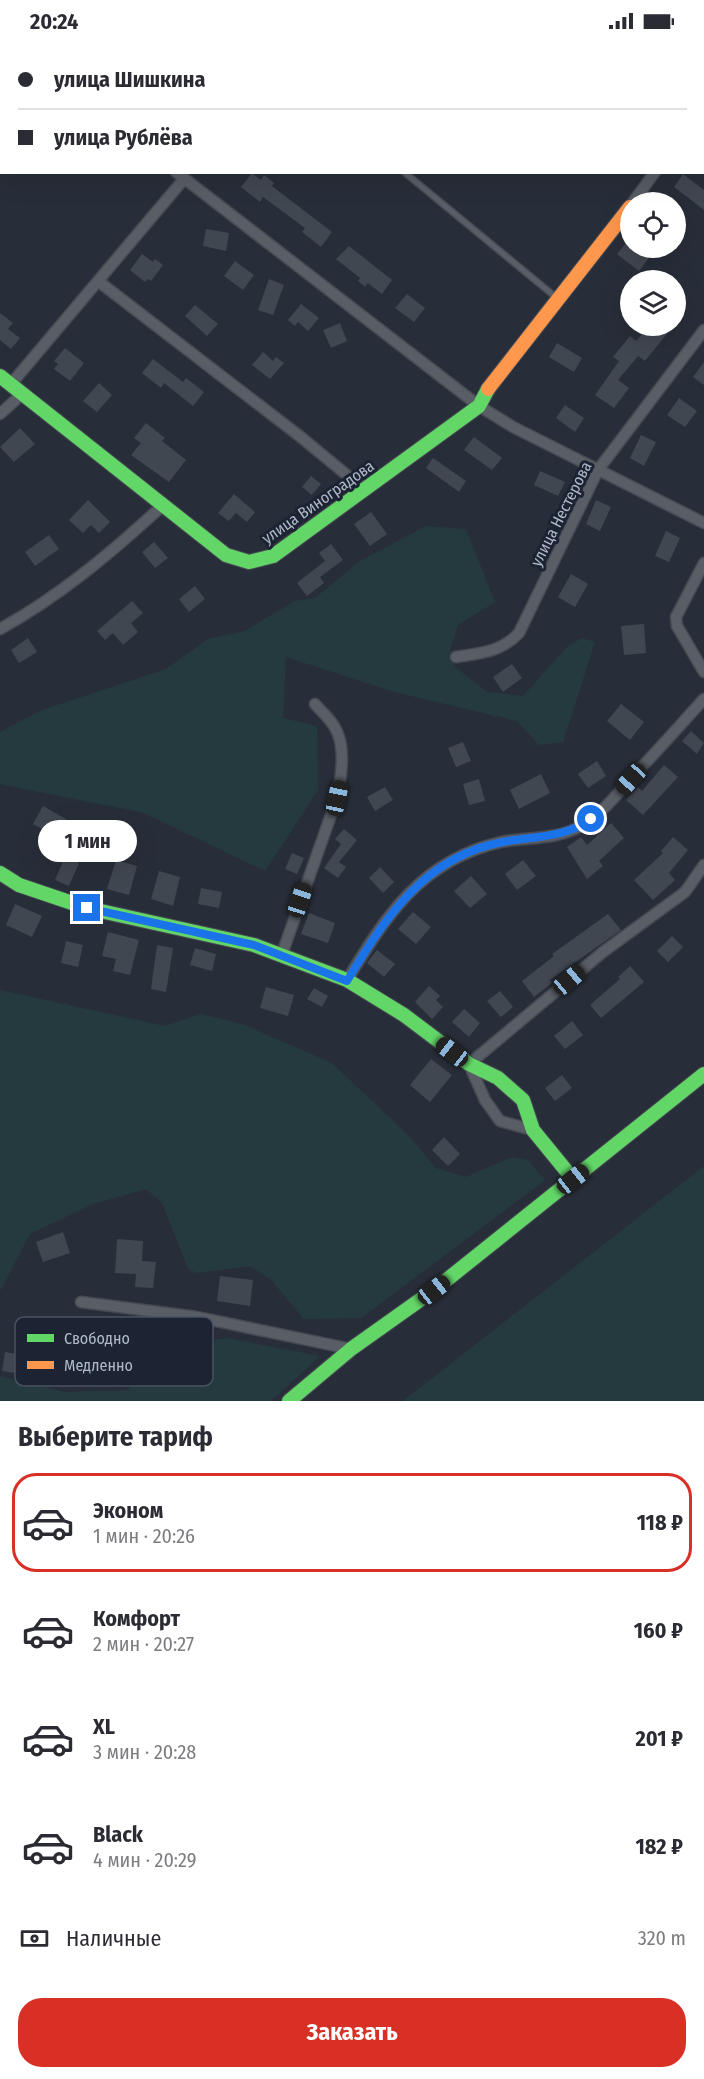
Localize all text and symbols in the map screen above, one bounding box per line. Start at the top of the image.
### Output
text: 20:24 [30,8,78,35]
text: улица Шишкина [54,66,205,93]
text: улица Рублёва [54,124,193,151]
map controls [620,192,686,336]
button: locate [620,192,686,258]
button: layers [620,270,686,336]
street label: улица Виноградова [258,456,378,548]
street label: улица Нестерова [526,458,596,570]
car [612,760,650,798]
car [324,779,350,817]
route start [577,805,604,832]
callout: 1 мин [38,821,136,863]
text: 1 мин [64,829,111,853]
car [286,880,314,920]
route end [73,894,100,921]
car [549,962,589,998]
car [432,1034,472,1070]
car [553,1161,593,1197]
car [414,1272,454,1308]
legend [15,1317,213,1386]
text: Свободно [64,1329,130,1348]
text: Медленно [64,1356,133,1375]
text: Выберите тариф [18,1421,213,1453]
icon: car [21,1496,75,1550]
text: Эконом [93,1497,163,1524]
text: 118 ₽ [637,1509,683,1536]
text: 1 мин · 20:26 [93,1524,195,1548]
icon: car [21,1604,75,1658]
text: Комфорт [93,1605,180,1632]
text: 160 ₽ [634,1617,683,1644]
text: 2 мин · 20:27 [93,1632,194,1656]
icon: car [21,1712,75,1766]
text: XL [93,1713,115,1740]
text: 201 ₽ [636,1725,683,1752]
text: 3 мин · 20:28 [93,1740,196,1764]
icon: car [21,1820,75,1874]
text: Black [93,1821,143,1848]
text: 182 ₽ [636,1833,683,1860]
text: 4 мин · 20:29 [93,1848,196,1872]
icon: cash [18,1922,51,1955]
text: Наличные [66,1925,161,1952]
text: 320 m [638,1926,686,1950]
button: Заказать [18,1998,686,2067]

